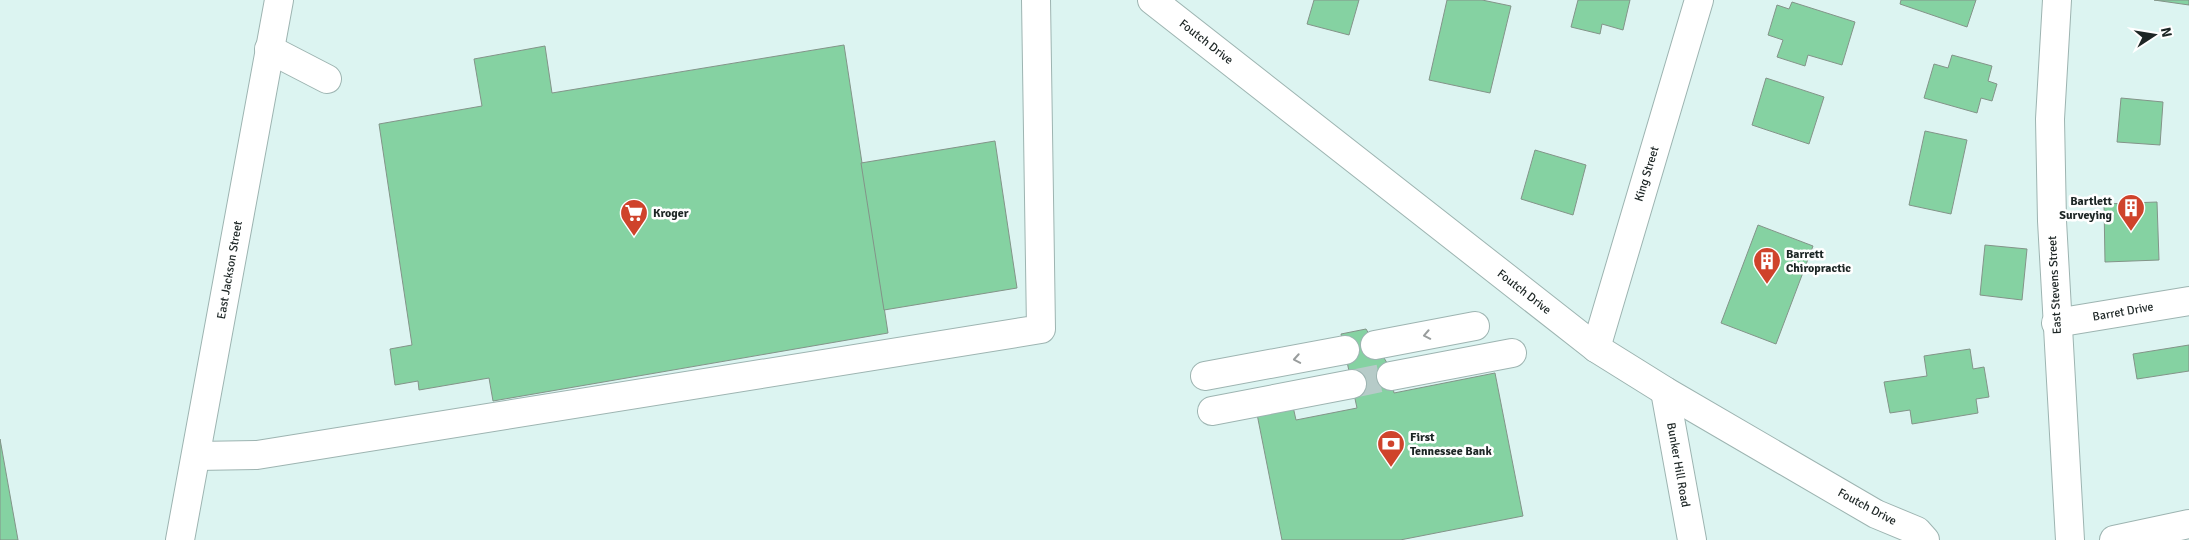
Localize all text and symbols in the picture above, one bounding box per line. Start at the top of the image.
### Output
north arrow [2129,10,2179,60]
street label: Foutch Drive [1176,16,1236,68]
text: N [2157,26,2176,39]
street label: King Street [1631,144,1663,204]
building icon: Bartlett Surveying [2116,193,2146,232]
place label: Bartlett Surveying [2059,194,2113,223]
supermarket icon: Kroger [619,198,649,237]
place label: Kroger [653,206,689,221]
street label: East Jackson Street [214,220,246,320]
street label: East Stevens Street [2045,235,2065,335]
building icon: Barrett Chiropractic [1752,246,1782,285]
place label: Barrett Chiropractic [1786,247,1851,276]
street label: Foutch Drive [1494,266,1554,318]
street label: Barret Drive [2091,299,2155,325]
one-way arrow [1423,329,1432,340]
one-way arrow [1293,353,1301,364]
street label: Bunker Hill Road [1663,421,1693,509]
bank icon: First Tennessee Bank [1376,429,1406,468]
place label: First Tennessee Bank [1410,430,1492,459]
street label: Foutch Drive [1835,485,1899,529]

